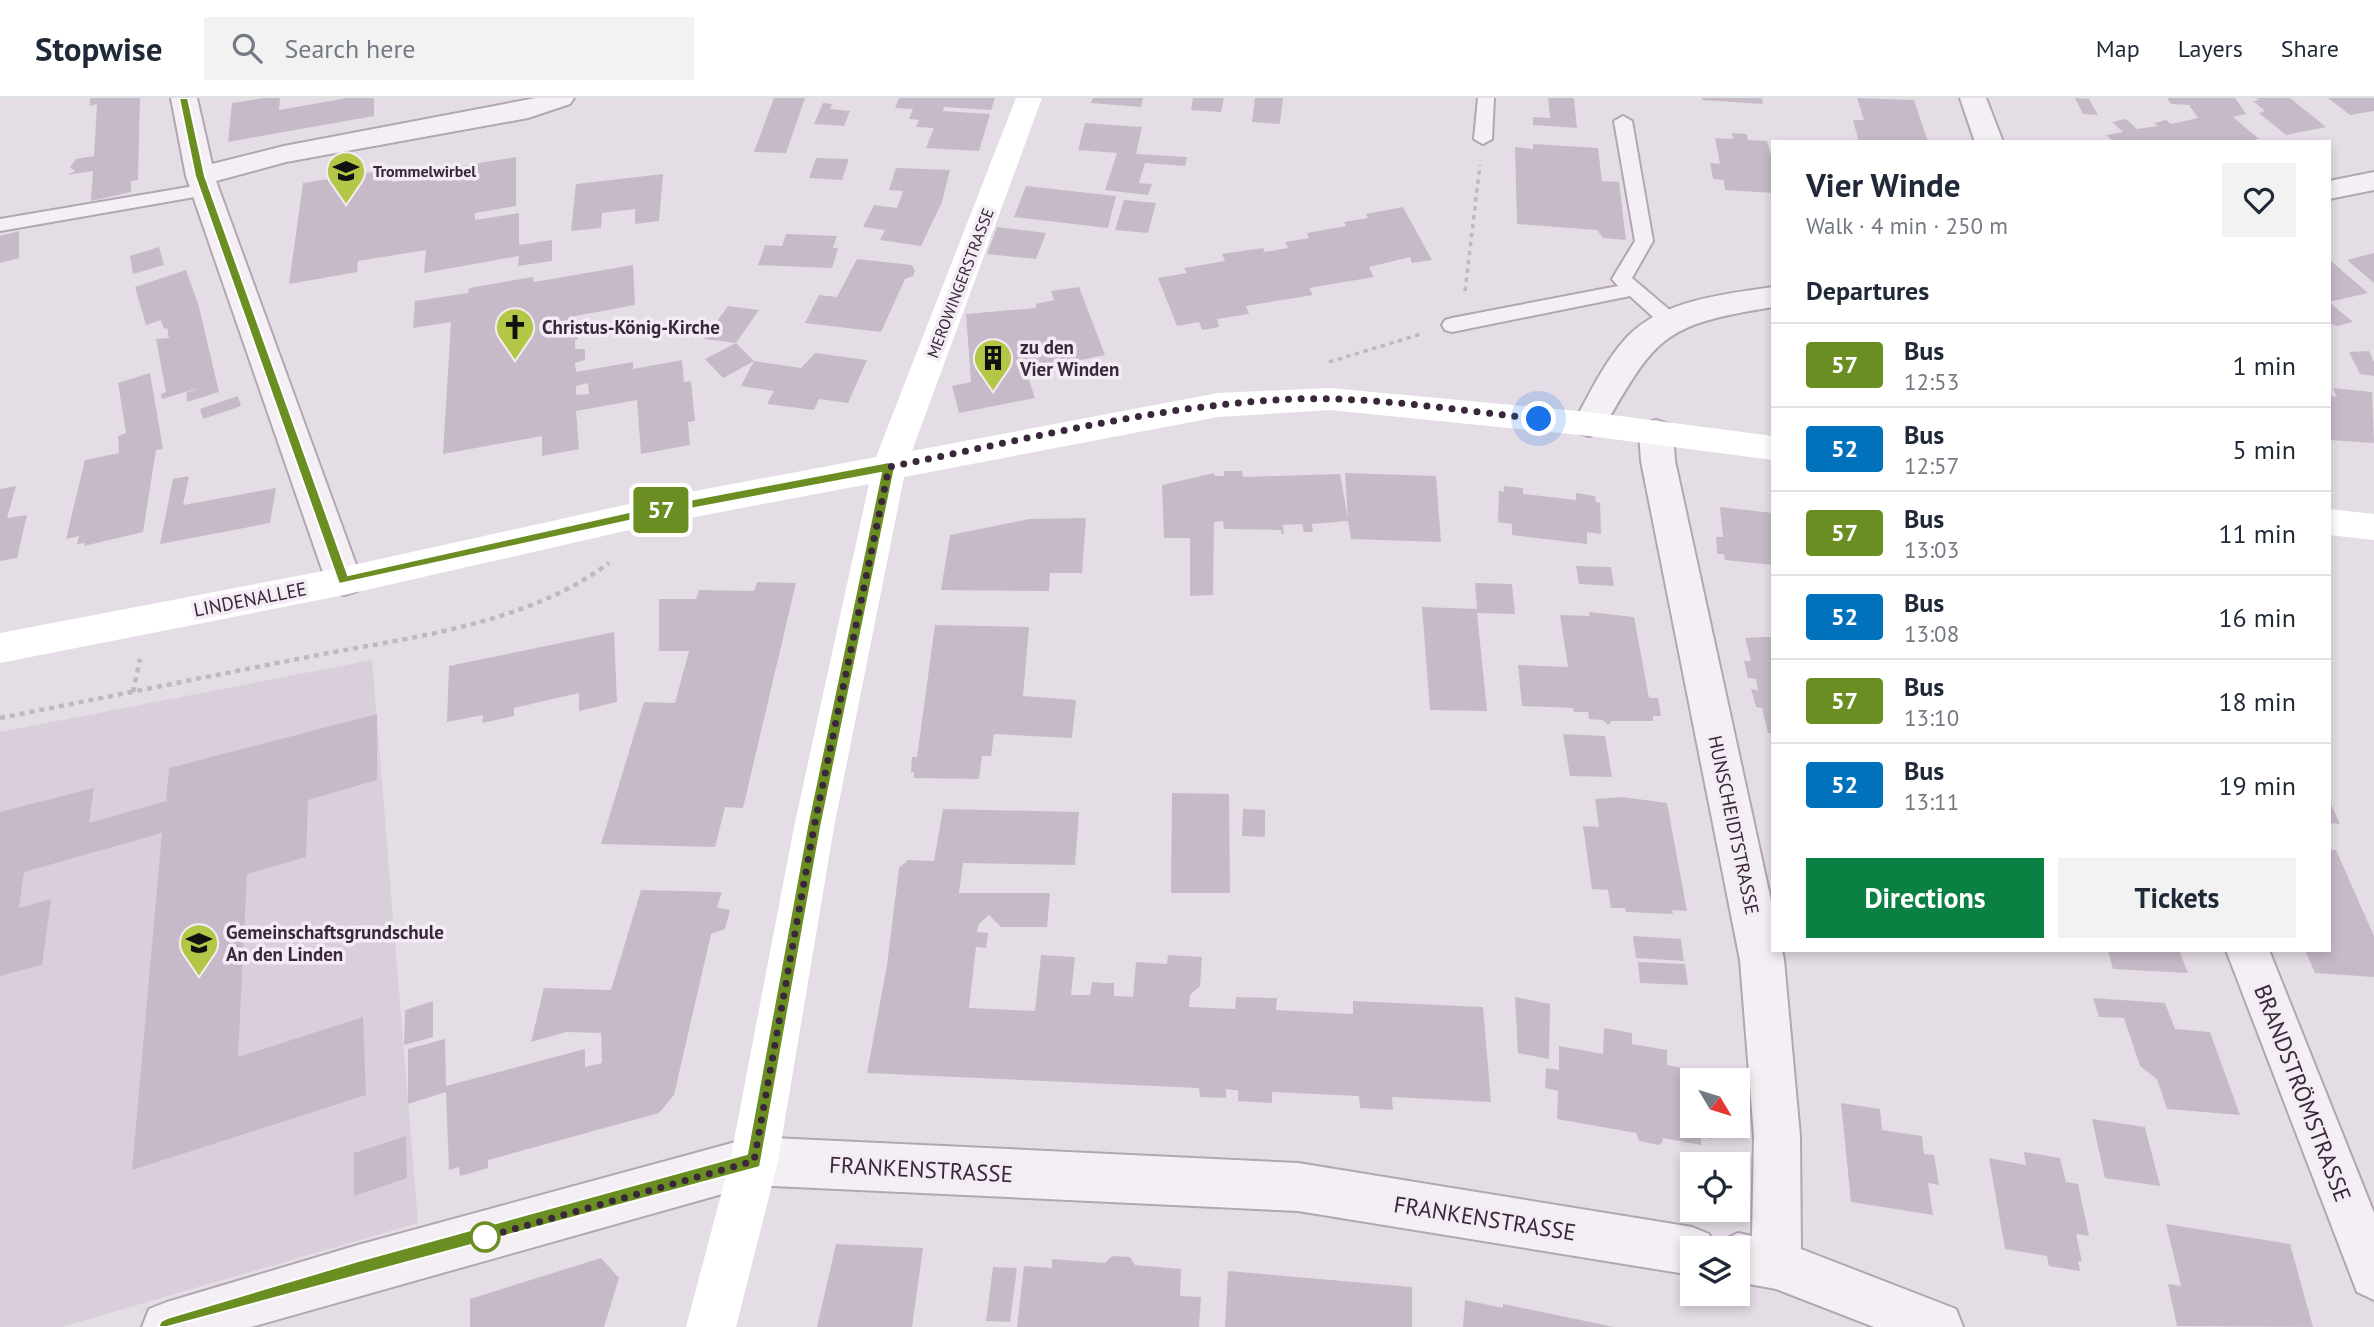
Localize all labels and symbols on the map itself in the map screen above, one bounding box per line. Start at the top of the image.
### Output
school or university icon: Trommelwirbel [325,150,367,205]
place label: Trommelwirbel [373,161,476,181]
street label: MEROWINGERSTRASSE [922,205,998,361]
church icon: Christus-König-Kirche [494,306,536,361]
place label: Christus-König-Kirche [542,315,720,339]
place label: zu den Vier Winden [1019,335,1119,381]
building icon: zu den Vier Winden [972,337,1014,392]
your location [1521,401,1556,436]
line badge: 57 [630,487,692,533]
street label: LINDENALLEE [191,576,309,622]
street label: HUNSCHEIDTSTRASSE [1703,733,1765,917]
place label: Gemeinschaftsgrundschule An den Linden [226,920,444,966]
school or university icon: Gemeinschaftsgrundschule An den Linden [178,922,220,977]
street label: BRANDSTRÖMSTRASSE [2248,980,2358,1206]
north arrow [1680,1068,1750,1138]
street label: FRANKENSTRASSE [828,1150,1014,1188]
street label: FRANKENSTRASSE [1392,1189,1578,1247]
unlabelled marker [470,1222,500,1252]

